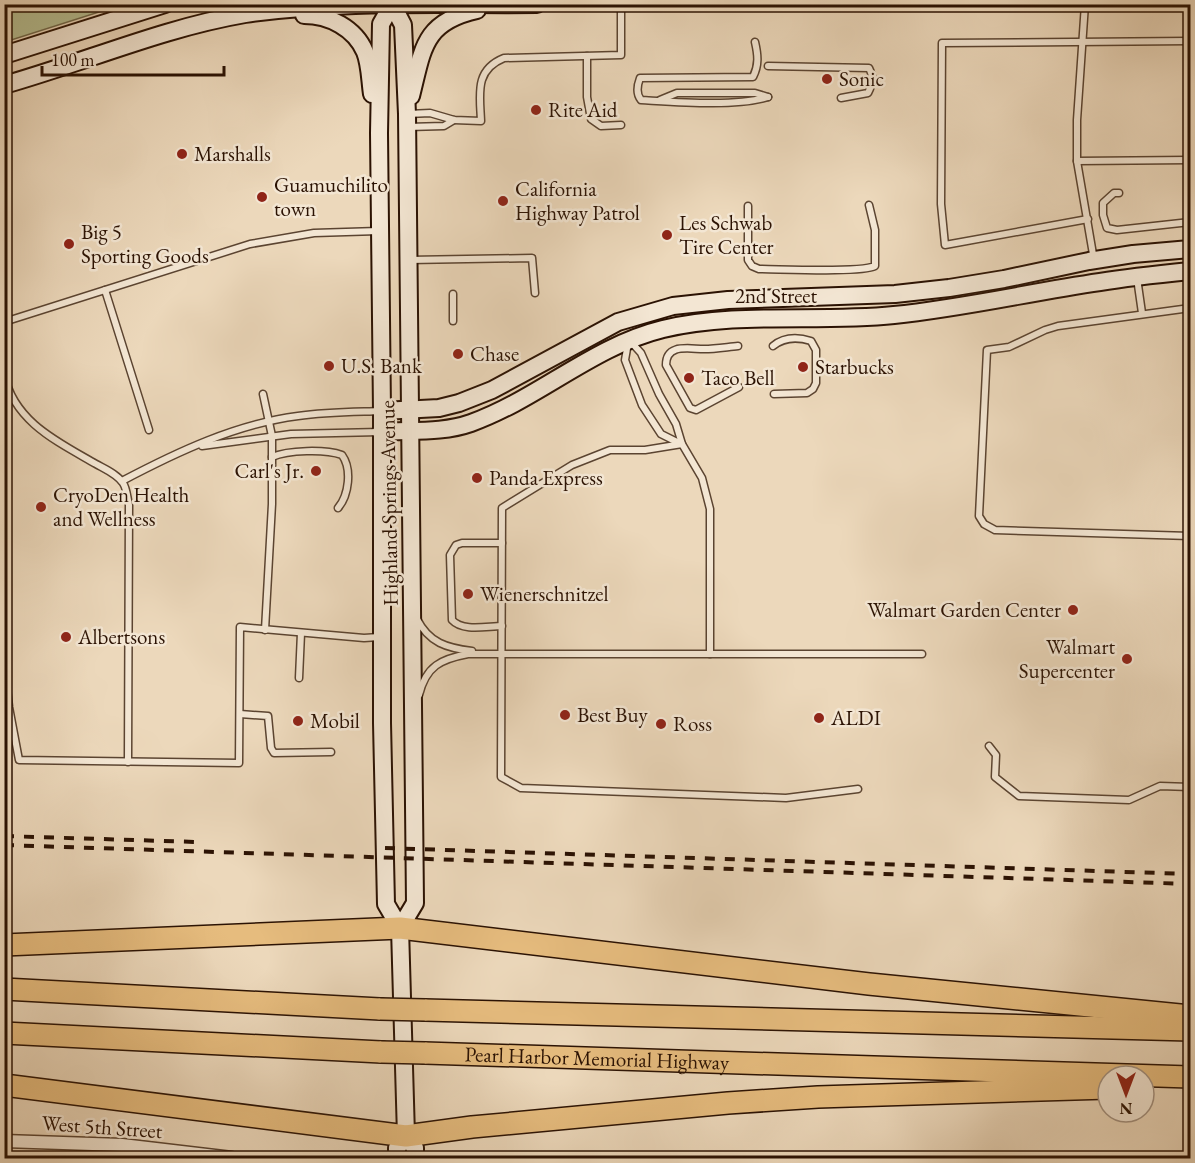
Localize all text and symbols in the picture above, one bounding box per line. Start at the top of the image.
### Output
scale bar [42,39,224,77]
text: 100 m [51,48,95,71]
place label: Sonic [839,65,884,92]
marker: Sonic [820,72,834,86]
place label: Rite Aid [548,96,618,123]
marker: Rite Aid [529,103,543,117]
place label: Marshalls [194,140,271,167]
marker: Marshalls [175,147,189,161]
place label: Guamuchilito town [274,171,388,222]
place label: California Highway Patrol [515,175,640,226]
marker: Guamuchilito town [255,190,269,204]
marker: California Highway Patrol [496,194,510,208]
place label: Les Schwab Tire Center [679,209,774,260]
place label: Big 5 Sporting Goods [81,218,209,269]
marker: Les Schwab Tire Center [660,228,674,242]
marker: Big 5 Sporting Goods [62,237,76,251]
street label: 2nd Street [735,282,817,309]
place label: Chase [470,340,519,367]
marker: Chase [451,347,465,361]
place label: U.S. Bank [341,352,423,379]
place label: Starbucks [815,353,894,380]
marker: U.S. Bank [322,359,336,373]
marker: Starbucks [796,360,810,374]
place label: Taco Bell [701,364,775,391]
marker: Taco Bell [682,371,696,385]
street label: Highland Springs Avenue [373,400,404,606]
place label: Carl's Jr. [234,457,304,484]
marker: Carl's Jr. [309,464,323,478]
place label: Panda Express [489,464,603,491]
marker: Panda Express [470,471,484,485]
place label: CryoDen Health and Wellness [53,481,190,532]
marker: CryoDen Health and Wellness [34,500,48,514]
place label: Wienerschnitzel [480,580,609,607]
marker: Wienerschnitzel [461,587,475,601]
place label: Walmart Garden Center [867,596,1061,623]
marker: Walmart Garden Center [1066,603,1080,617]
place label: Albertsons [77,623,165,650]
marker: Albertsons [59,630,73,644]
place label: Walmart Supercenter [1019,633,1115,684]
marker: Walmart Supercenter [1120,652,1134,666]
place label: Best Buy [577,701,648,728]
place label: ALDI [830,704,881,731]
place label: Mobil [310,707,360,734]
marker: Best Buy [558,708,572,722]
place label: Ross [673,710,712,737]
marker: ALDI [812,711,826,725]
marker: Mobil [291,714,305,728]
marker: Ross [654,717,668,731]
street label: Pearl Harbor Memorial Highway [464,1040,730,1076]
north arrow [1096,1064,1156,1124]
text: N [1119,1098,1132,1119]
street label: West 5th Street [41,1109,164,1144]

